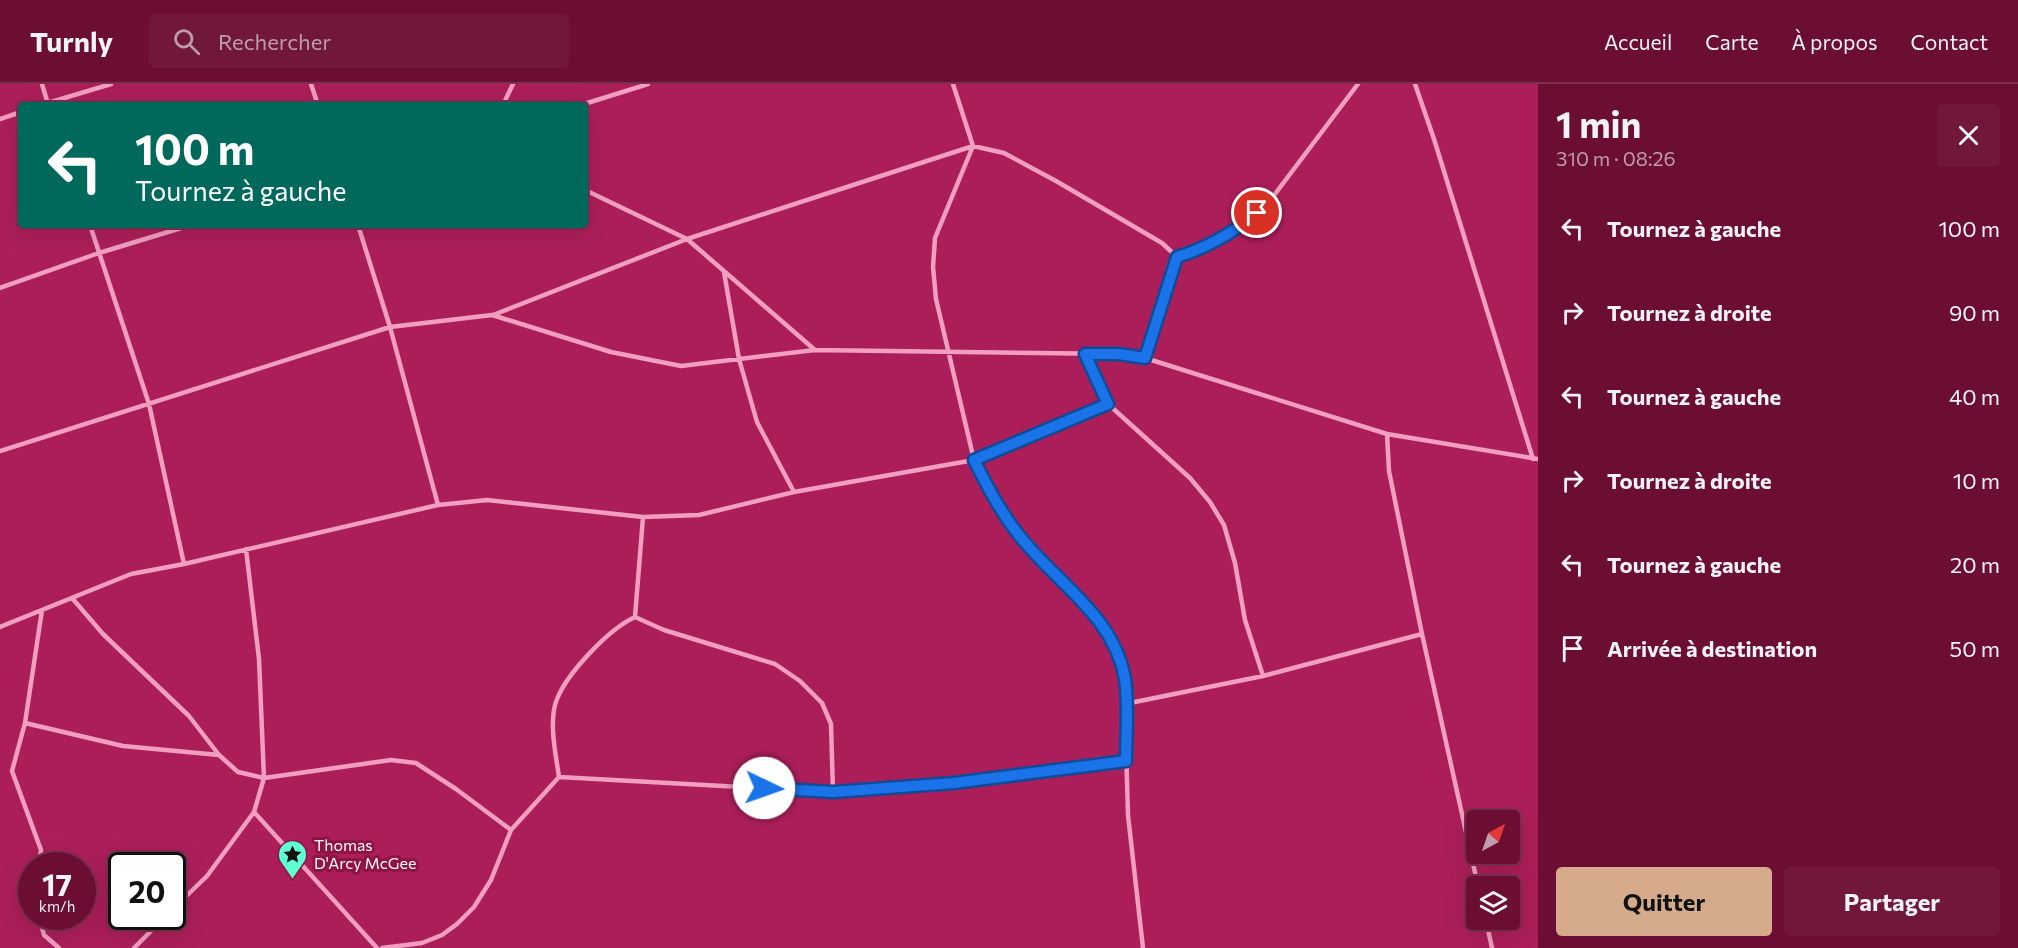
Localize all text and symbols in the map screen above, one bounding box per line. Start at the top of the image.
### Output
search box [149,14,569,68]
text: Turnly [30,24,113,58]
icon: search [170,25,203,58]
text: Rechercher [218,28,331,55]
text: Accueil [1604,29,1672,54]
text: Carte [1705,29,1759,54]
text: À propos [1792,29,1877,54]
text: Contact [1910,29,1988,54]
text: 1 min [1556,101,1641,145]
button: close [1937,104,2000,167]
text: 100 m [135,122,255,174]
icon: left [36,126,114,204]
text: 310 m · 08:26 [1556,146,1676,170]
text: Tournez à gauche [135,174,346,207]
pin [1231,187,1282,238]
icon: arrive [1240,196,1273,229]
icon: left [1556,212,1589,245]
text: Tournez à gauche [1607,215,1781,242]
text: 100 m [1938,215,2000,242]
icon: right [1556,296,1589,329]
text: Tournez à droite [1607,299,1772,326]
text: 90 m [1949,299,2000,326]
icon: left [1556,380,1589,413]
text: Tournez à gauche [1607,383,1781,410]
text: 40 m [1949,383,2000,410]
icon: right [1556,464,1589,497]
text: Tournez à droite [1607,467,1772,494]
text: 10 m [1953,467,2000,494]
icon: left [1556,548,1589,581]
text: Tournez à gauche [1607,551,1781,578]
text: 20 m [1950,551,2000,578]
icon: arrive [1556,632,1589,665]
text: Arrivée à destination [1607,635,1817,662]
text: 50 m [1950,635,2000,662]
position arrow [732,756,796,820]
north arrow [1466,810,1520,864]
map controls [1466,810,1520,930]
place label: Thomas D'Arcy McGee [314,835,416,872]
place icon: Thomas D'Arcy McGee [277,838,309,880]
speed limit sign: 20 [108,852,186,930]
text: 17 [42,865,72,902]
button: Quitter [1556,867,1772,936]
button: Partager [1784,867,2000,936]
button: layers [1466,876,1520,930]
text: km/h [39,897,75,915]

